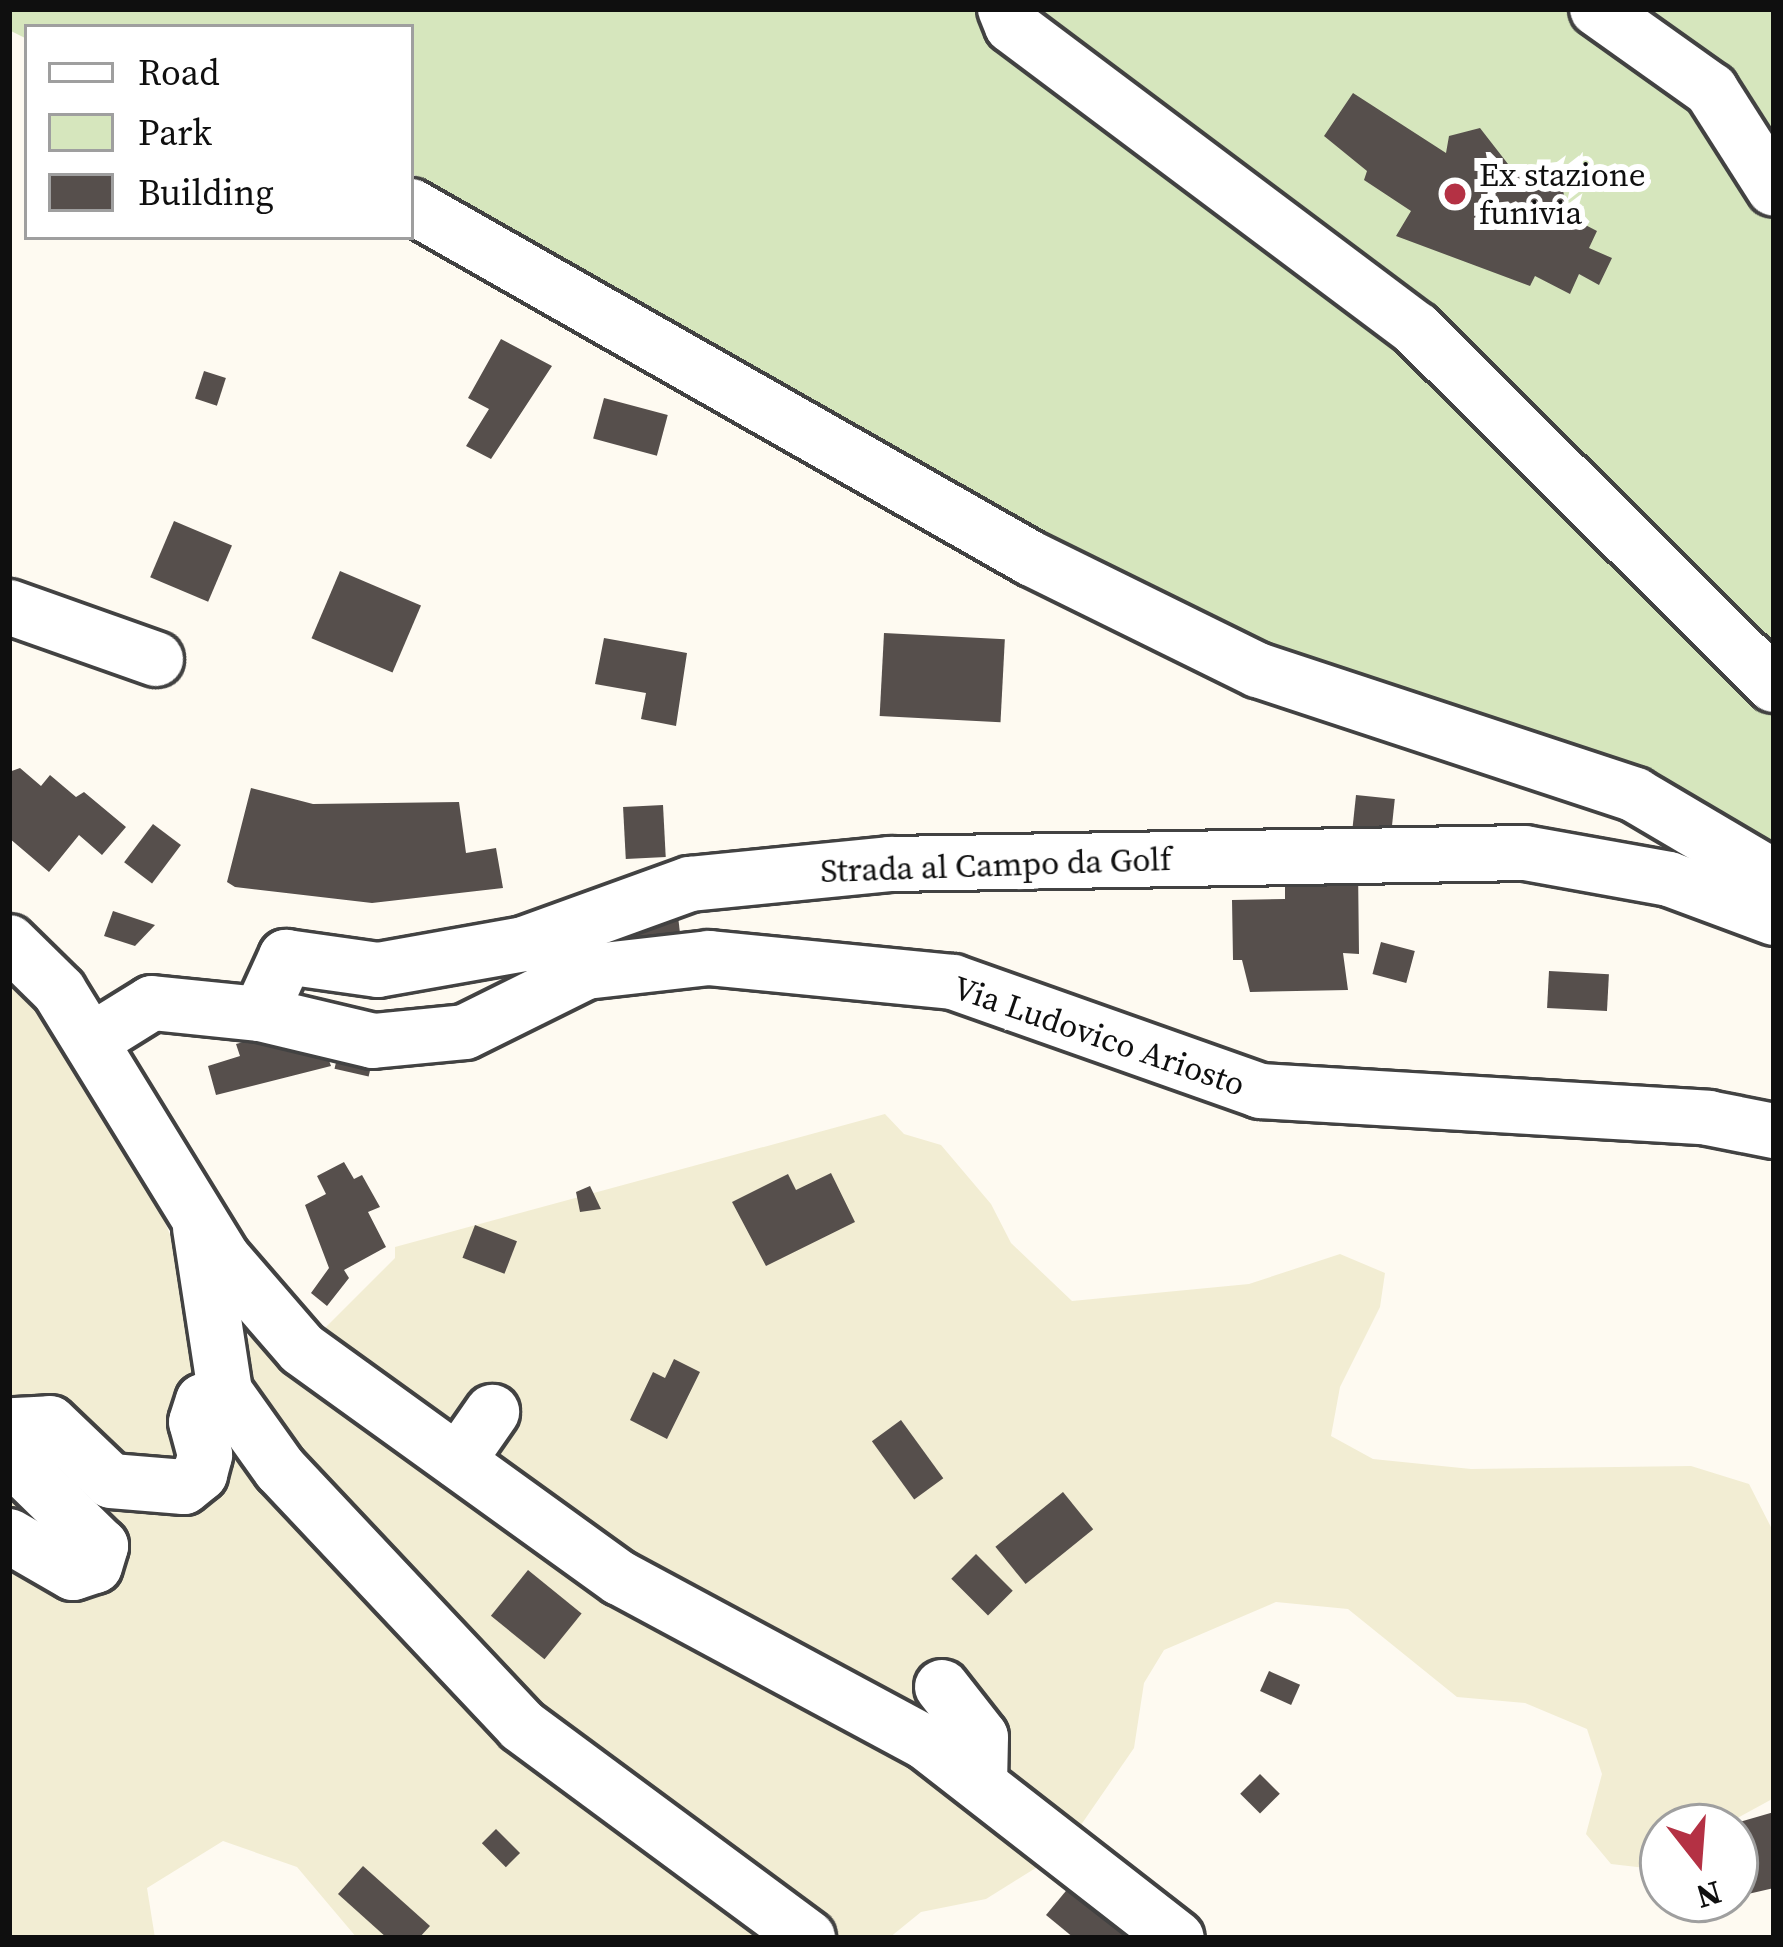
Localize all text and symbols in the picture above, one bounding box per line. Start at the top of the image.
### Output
legend [24,24,414,240]
text: Road [138,48,220,97]
text: Park [138,108,212,157]
place label: Ex stazione funivia [1479,155,1646,233]
text: Building [138,168,274,217]
marker: Ex stazione funivia [1442,181,1468,207]
street label: Strada al Campo da Golf [820,839,1172,891]
street label: Via Ludovico Ariosto [948,968,1250,1104]
north arrow [1639,1803,1759,1923]
text: N [1691,1870,1727,1920]

